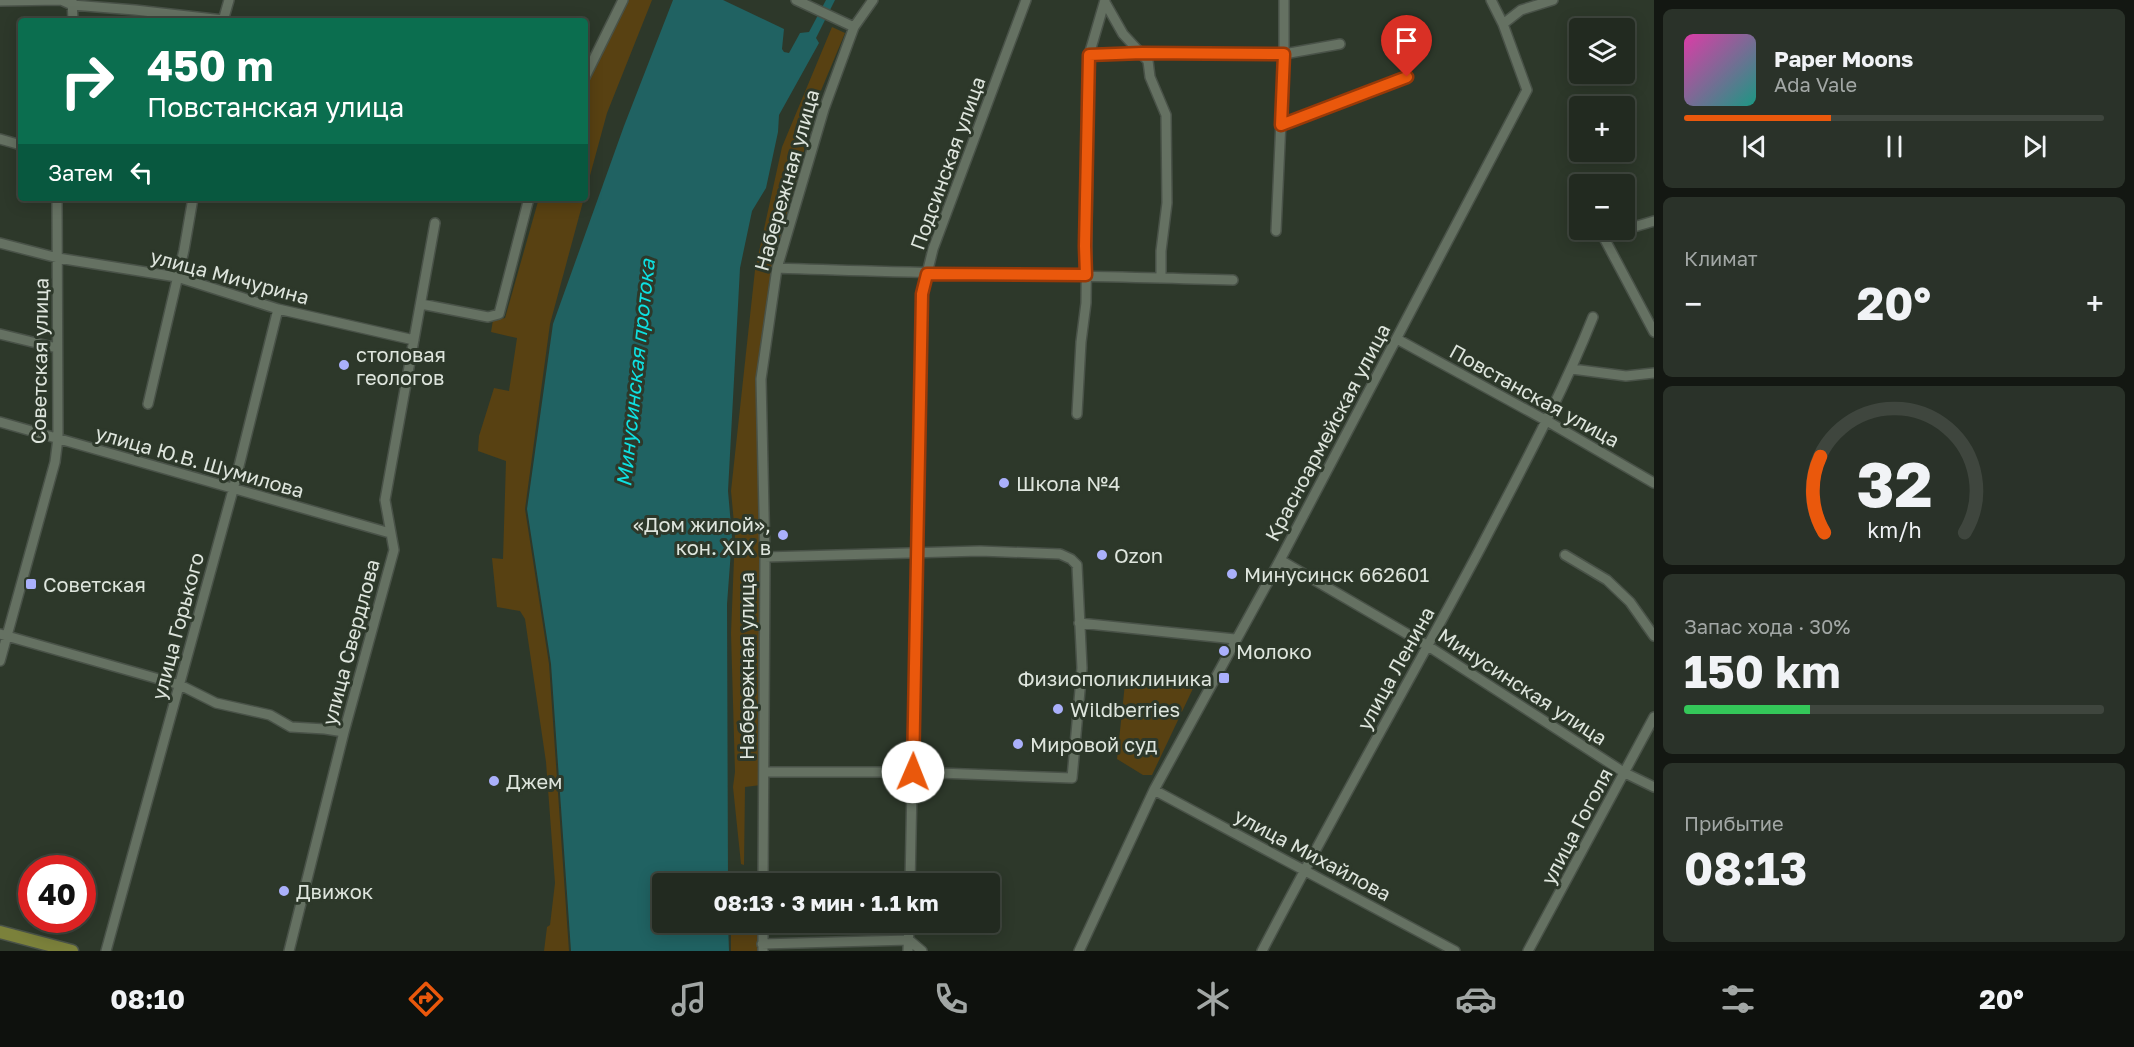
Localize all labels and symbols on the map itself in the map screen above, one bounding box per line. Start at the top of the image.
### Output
pin [1381,15,1432,77]
street label: Подсинская улица [904,73,990,253]
street label: Набережная улица [749,86,823,274]
street label: улица Мичурина [148,243,312,309]
water label: Минусинская протока [610,257,660,488]
street label: Советская улица [26,278,52,444]
street label: Красноармейская улица [1259,319,1395,545]
street label: Повстанская улица [1446,338,1624,452]
place label: столовая геологов [356,342,446,389]
marker: столовая геологов [337,358,351,372]
street label: улица Ю.В. Шумилова [93,420,307,502]
place label: Школа №4 [1016,471,1120,495]
marker: Школа №4 [997,476,1011,490]
place label: «Дом жилой», кон. ХIХ в [633,512,771,559]
marker: «Дом жилой», кон. ХIХ в [776,528,790,542]
place label: Ozon [1114,543,1163,567]
marker: Ozon [1095,548,1109,562]
street label: улица Горького [146,550,208,702]
street label: улица Свердлова [316,556,384,728]
place label: Минусинск 662601 [1244,562,1429,586]
marker: Минусинск 662601 [1225,567,1239,581]
place label: Советская [43,572,146,596]
street label: Набережная улица [734,572,758,760]
marker: Советская [24,577,38,591]
street label: улица Ленина [1351,602,1439,734]
street label: Минусинская улица [1434,623,1612,749]
place label: Молоко [1236,639,1312,663]
marker: Молоко [1217,644,1231,658]
place label: Физиополиклиника [1017,666,1212,690]
marker: Физиополиклиника [1217,671,1231,685]
place label: Wildberries [1070,697,1180,721]
marker: Wildberries [1051,702,1065,716]
place label: Мировой суд [1030,732,1157,756]
marker: Мировой суд [1011,737,1025,751]
position arrow [881,740,945,804]
street label: улица Гоголя [1535,764,1617,888]
place label: Джем [506,769,562,793]
marker: Джем [487,774,501,788]
street label: улица Михайлова [1231,803,1395,905]
speed limit sign: 40 [18,855,96,933]
place label: Движок [296,879,373,903]
marker: Движок [277,884,291,898]

